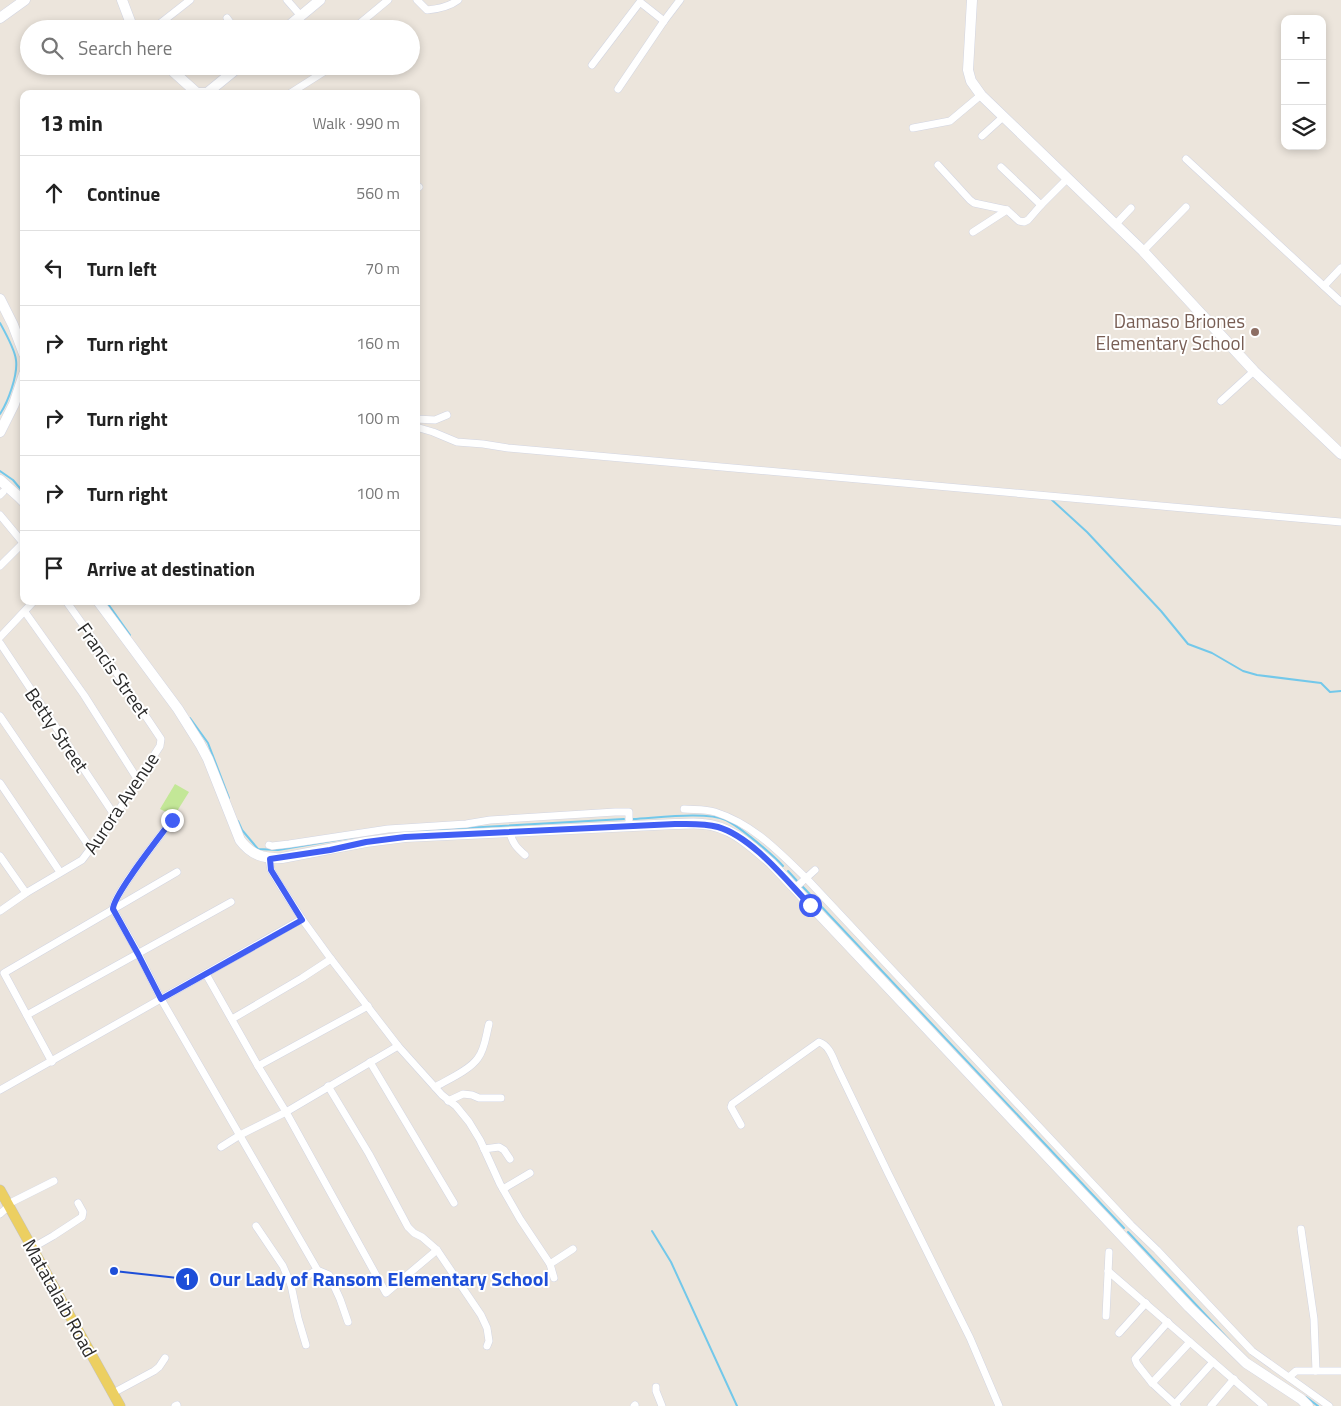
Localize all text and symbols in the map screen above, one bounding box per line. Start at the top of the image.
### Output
map controls [1281,15,1326,150]
button: + [1281,15,1326,60]
search box [20,20,420,75]
text: Search here [78,33,172,62]
icon: search [38,34,66,62]
button: − [1281,60,1326,105]
button: layers [1281,105,1326,150]
text: 13 min [40,107,103,139]
text: Walk · 990 m [312,111,400,135]
icon: ahead [40,179,68,207]
text: Continue [87,179,160,208]
text: 560 m [356,181,400,205]
icon: left [40,254,68,282]
text: Turn left [87,254,157,283]
text: 70 m [365,256,400,280]
place label: Damaso Briones Elementary School [1096,306,1245,357]
marker: Damaso Briones Elementary School [1249,326,1261,338]
icon: right [40,329,68,357]
text: Turn right [87,329,168,358]
text: 160 m [356,331,400,355]
icon: right [40,404,68,432]
text: Turn right [87,404,168,433]
text: 100 m [356,406,400,430]
icon: right [40,479,68,507]
text: Turn right [87,479,168,508]
text: 100 m [356,481,400,505]
icon: arrive [40,554,68,582]
text: Arrive at destination [87,554,255,583]
street label: Francis Street [71,616,158,723]
street label: Betty Street [18,681,97,778]
street label: Aurora Avenue [76,746,165,860]
route end [161,809,184,832]
route start [799,894,822,917]
street label: Matatalaib Road [16,1233,105,1362]
callout: Our Lady of Ransom Elementary School [174,1262,559,1297]
text: Our Lady of Ransom Elementary School [209,1263,549,1294]
text: 1 [183,1268,191,1291]

